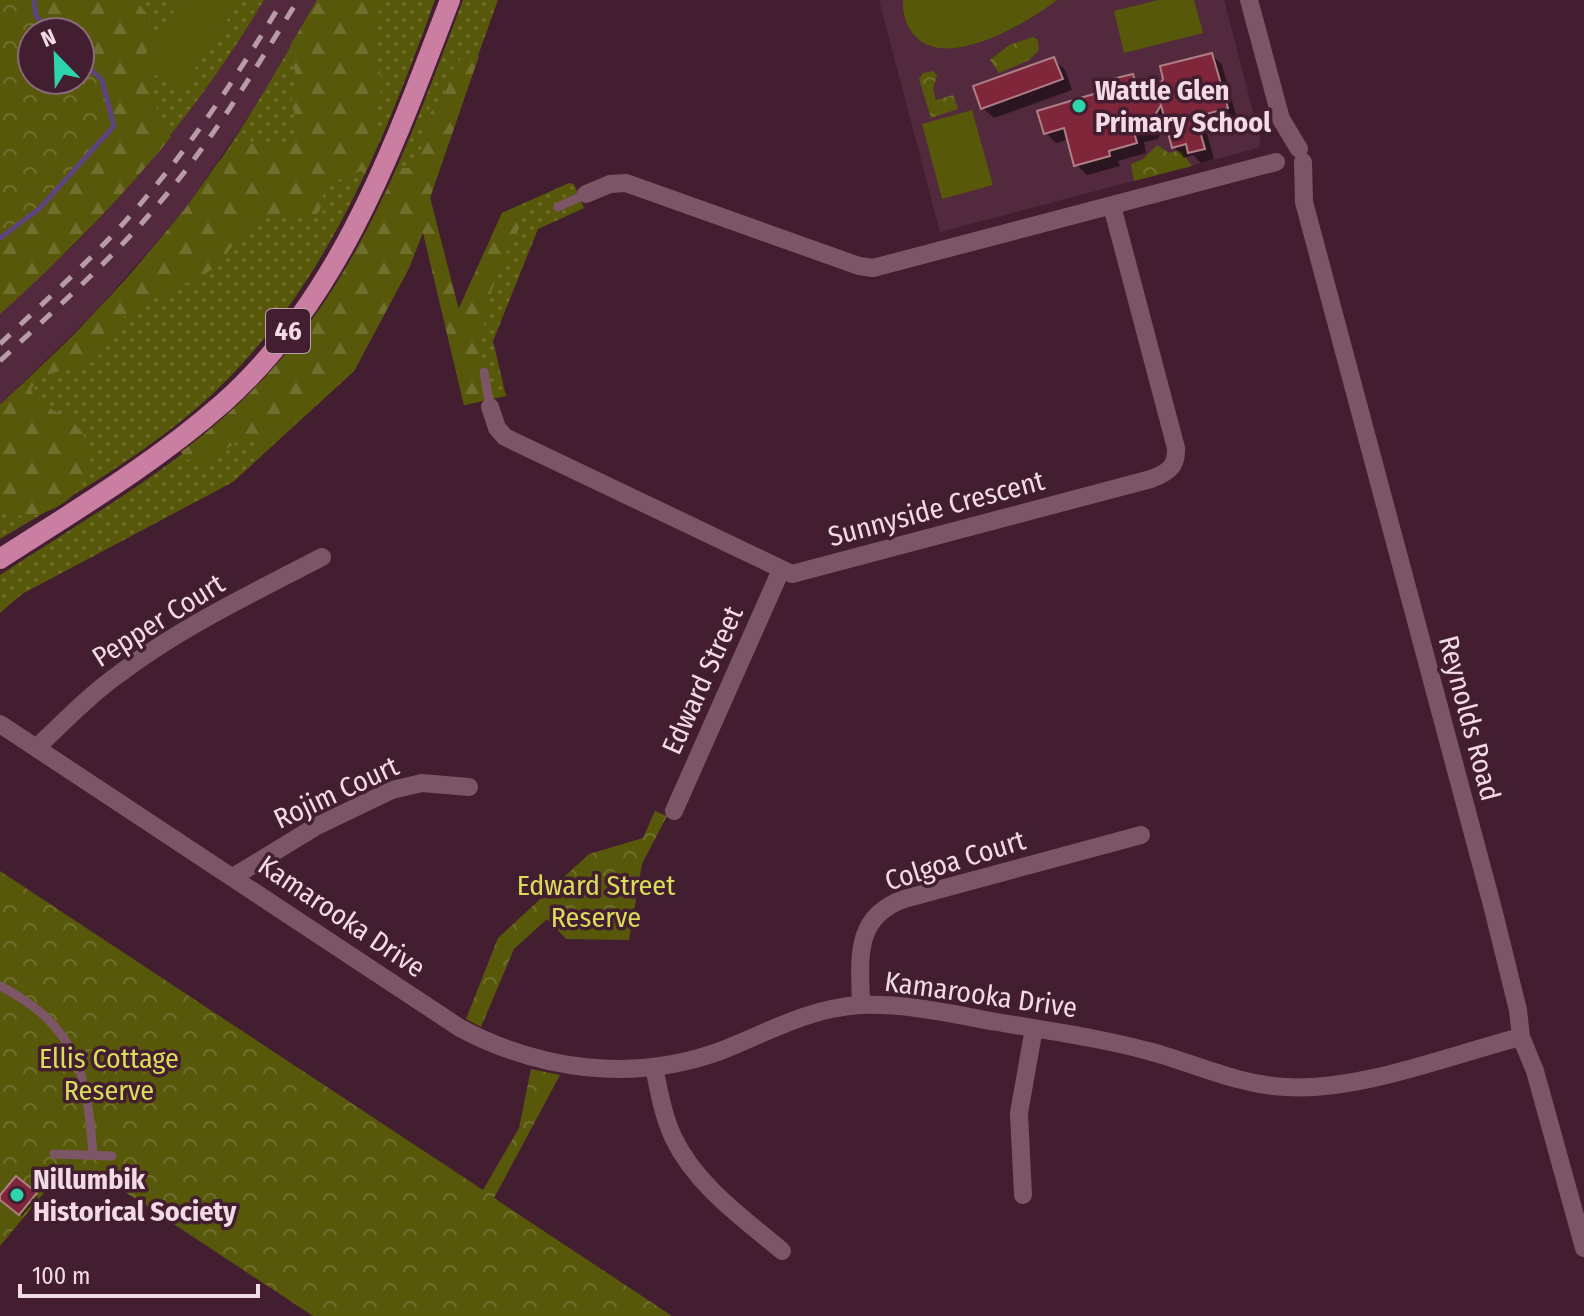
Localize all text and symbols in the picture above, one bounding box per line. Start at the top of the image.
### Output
north arrow [16,16,96,96]
text: N [37,23,60,53]
place label: Wattle Glen Primary School [1095,74,1271,139]
marker: Wattle Glen Primary School [1070,97,1088,115]
road number: 46 [266,309,310,353]
street label: Sunnyside Crescent [824,464,1049,553]
street label: Pepper Court [86,566,231,674]
street label: Edward Street [655,600,750,759]
street label: Reynolds Road [1432,632,1507,804]
street label: Rojim Court [269,749,405,836]
street label: Colgoa Court [881,823,1030,897]
street label: Kamarooka Drive [252,848,431,984]
park label: Edward Street Reserve [517,869,676,934]
street label: Kamarooka Drive [882,965,1079,1024]
park label: Ellis Cottage Reserve [39,1042,179,1107]
place label: Nillumbik Historical Society [33,1163,237,1228]
marker: Nillumbik Historical Society [8,1186,26,1204]
scale bar [20,1248,258,1298]
text: 100 m [32,1262,90,1290]

